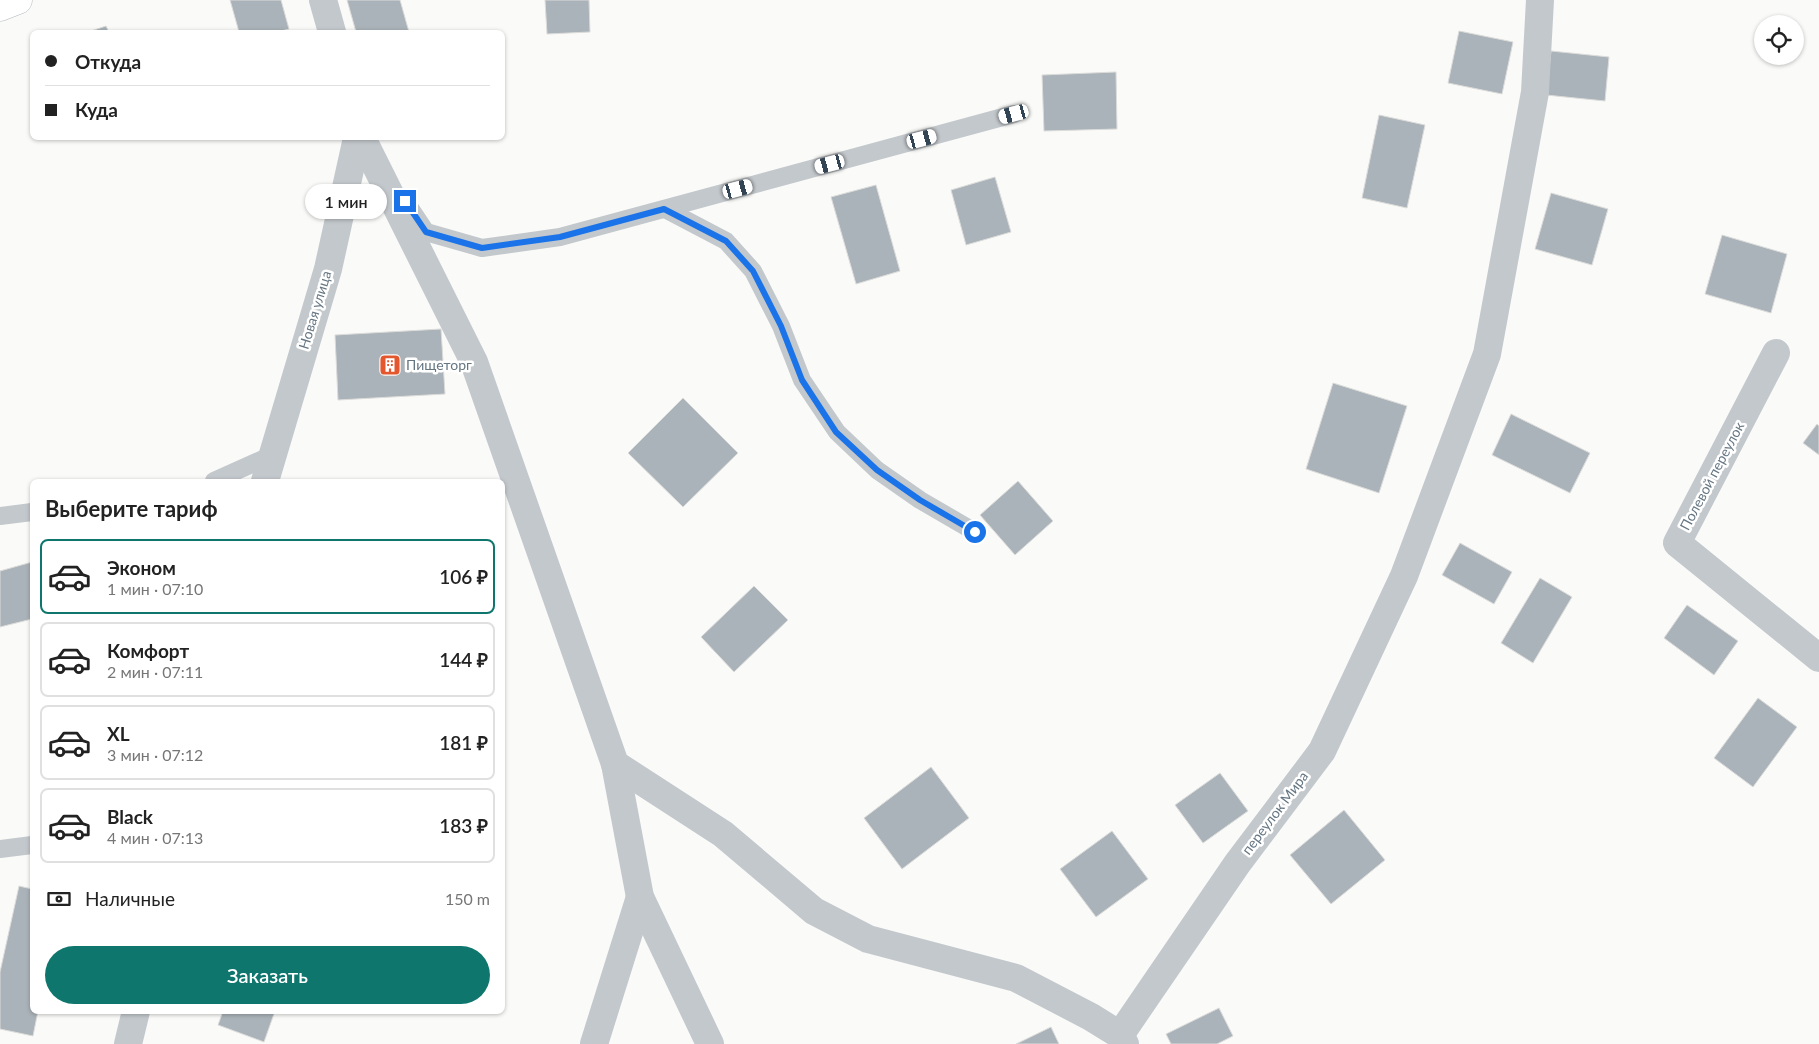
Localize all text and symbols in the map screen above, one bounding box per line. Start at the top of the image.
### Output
map controls [1754,15,1804,65]
button: locate [1754,15,1804,65]
text: Откуда [75,50,141,73]
text: Куда [75,98,118,121]
car [997,103,1030,125]
car [905,128,938,150]
car [813,153,846,175]
car [721,178,754,200]
callout: 1 мин [305,184,388,218]
route end [394,190,416,212]
text: 1 мин [325,192,367,211]
street label: Новая улица [295,269,335,351]
building icon: Пищеторг [378,353,402,377]
place label: Пищеторг [406,356,472,373]
street label: Полевой переулок [1676,418,1748,533]
text: Выберите тариф [45,495,218,522]
route start [964,521,986,543]
icon: car [47,554,92,599]
text: Эконом [107,556,176,579]
text: 106 ₽ [439,565,488,588]
text: 1 мин · 07:10 [107,579,203,598]
icon: car [47,637,92,682]
text: Комфорт [107,639,189,662]
text: 144 ₽ [439,648,488,671]
text: 2 мин · 07:11 [107,662,203,681]
icon: car [47,720,92,765]
text: XL [107,722,130,745]
text: 181 ₽ [439,731,488,754]
text: 3 мин · 07:12 [107,745,203,764]
street label: переулок Мира [1238,768,1311,858]
icon: car [47,803,92,848]
text: Black [107,805,153,828]
text: 183 ₽ [439,814,488,837]
text: 4 мин · 07:13 [107,828,203,847]
icon: cash [45,885,73,913]
text: Наличные [85,887,175,910]
text: 150 m [445,889,490,908]
button: Заказать [45,946,490,1004]

